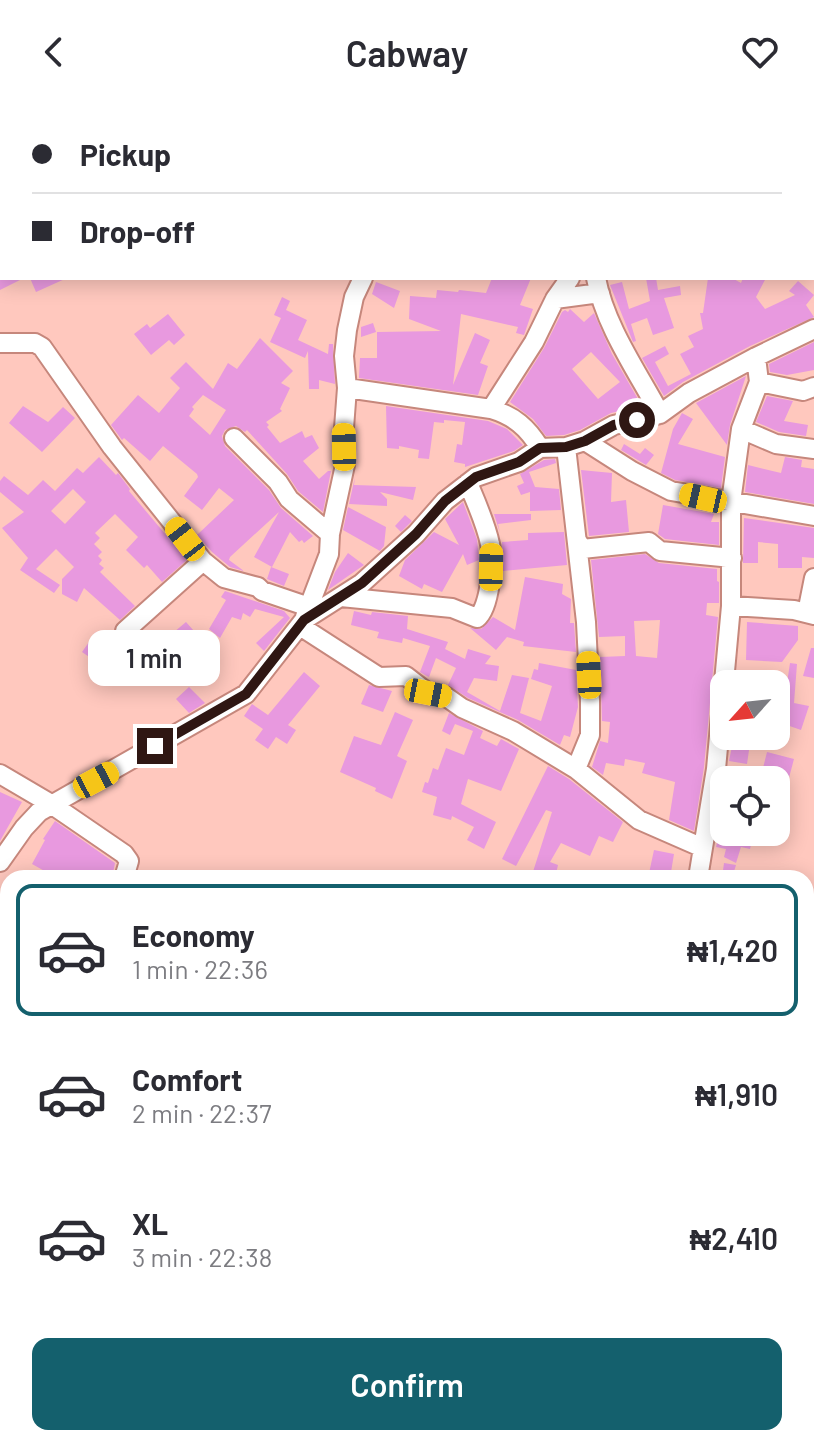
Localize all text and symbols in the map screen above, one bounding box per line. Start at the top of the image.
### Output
icon: back [32,30,76,74]
icon: heart [738,30,782,74]
text: Cabway [346,31,468,74]
text: Pickup [80,136,171,172]
text: Drop-off [80,213,195,249]
route start [619,402,655,438]
car [332,423,356,471]
car [677,481,729,515]
car [161,513,209,565]
car [479,543,503,591]
callout: 1 min [89,630,221,686]
text: 1 min [126,642,182,673]
car [576,650,602,700]
north arrow [710,670,790,750]
map controls [710,670,790,846]
car [402,677,454,709]
route end [137,728,173,764]
car [69,758,123,802]
button: locate [710,766,790,846]
icon: car [36,914,108,986]
text: Economy [132,917,255,953]
text: ₦1,420 [687,932,778,968]
text: 1 min · 22:36 [132,953,268,984]
icon: car [36,1058,108,1130]
text: Comfort [132,1061,242,1097]
text: ₦1,910 [695,1076,778,1112]
text: 2 min · 22:37 [132,1097,272,1128]
icon: car [36,1202,108,1274]
text: XL [132,1205,168,1241]
text: ₦2,410 [690,1220,778,1256]
text: 3 min · 22:38 [132,1241,272,1272]
button: Confirm [32,1338,782,1430]

